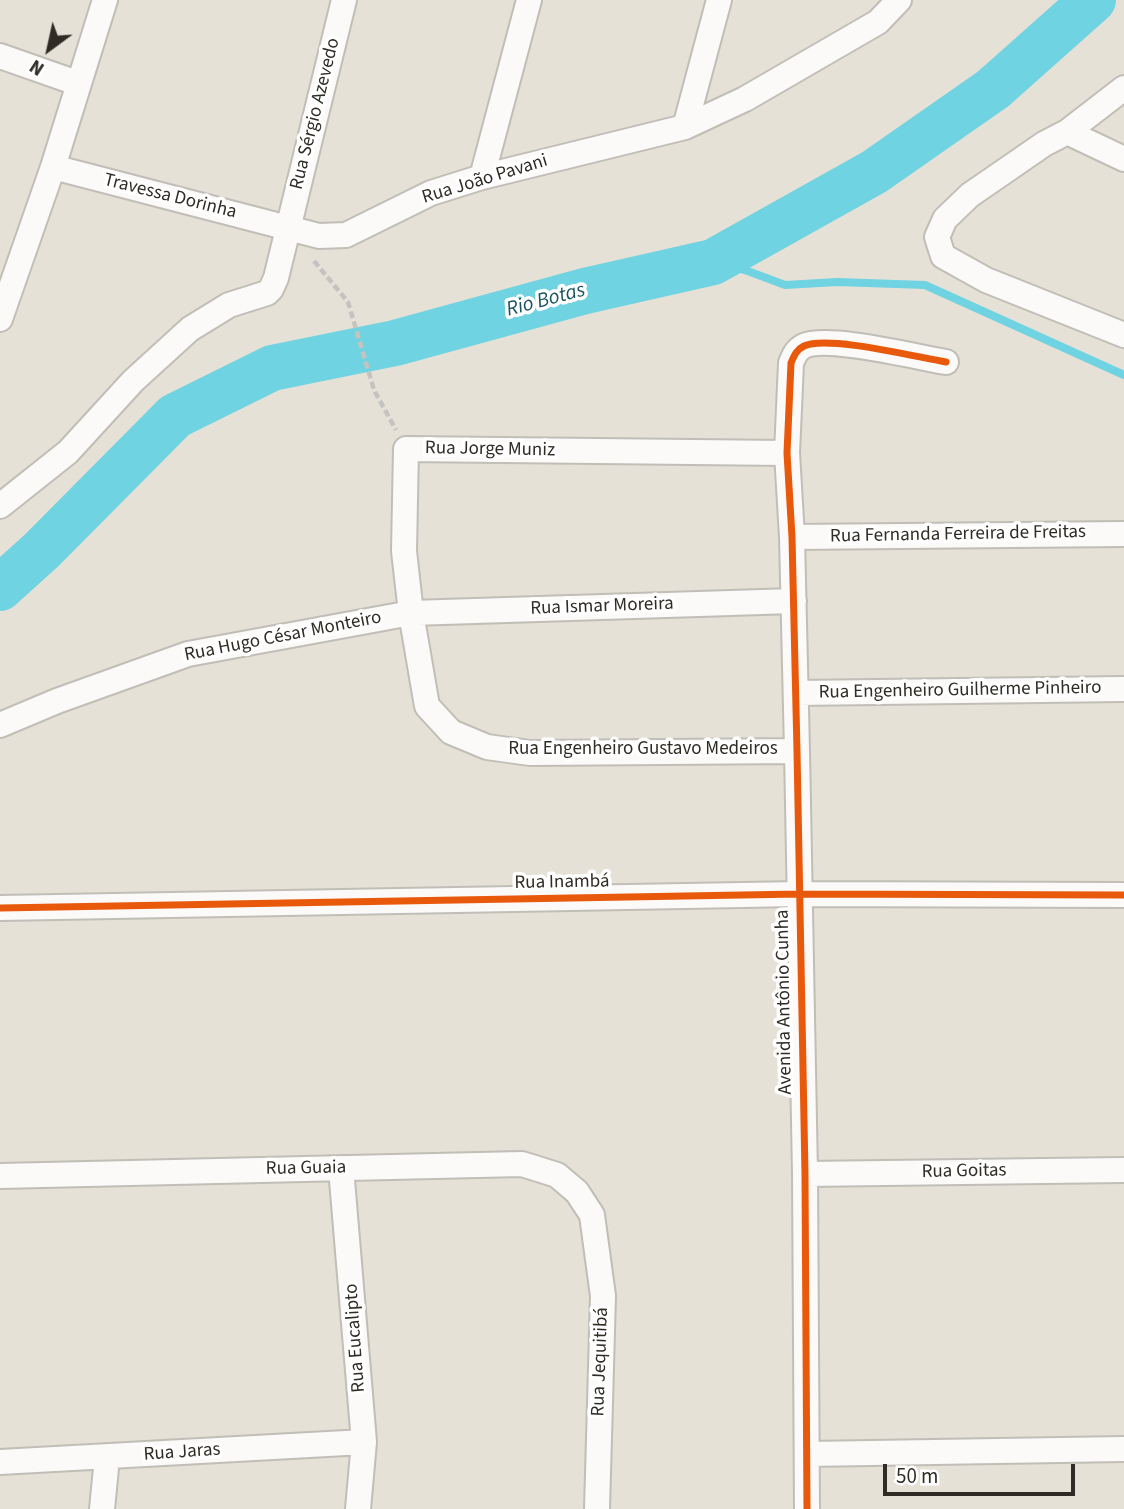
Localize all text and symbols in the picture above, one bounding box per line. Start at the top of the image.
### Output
north arrow [14,14,84,84]
street label: Rua Sérgio Azevedo [286,36,346,192]
text: N [25,52,50,82]
street label: Rua João Pavani [420,150,550,210]
street label: Travessa Dorinha [101,169,239,225]
water label: Rio Botas [504,278,588,324]
street label: Rua Jorge Muniz [425,437,555,463]
street label: Rua Fernanda Ferreira de Freitas [830,521,1086,549]
street label: Rua Ismar Moreira [530,593,674,621]
street label: Rua Hugo César Monteiro [183,607,383,667]
street label: Rua Engenheiro Guilherme Pinheiro [818,677,1102,705]
street label: Rua Engenheiro Gustavo Medeiros [508,739,778,761]
street label: Rua Inambá [514,871,610,895]
street label: Avenida Antônio Cunha [772,909,798,1095]
street label: Rua Guaia [266,1157,346,1181]
street label: Rua Goitas [921,1160,1007,1184]
street label: Rua Eucalipto [341,1283,371,1393]
street label: Rua Jequitibá [588,1307,614,1417]
street label: Rua Jaras [143,1439,221,1467]
scale bar [886,1450,1078,1494]
text: 50 m [896,1461,938,1491]

